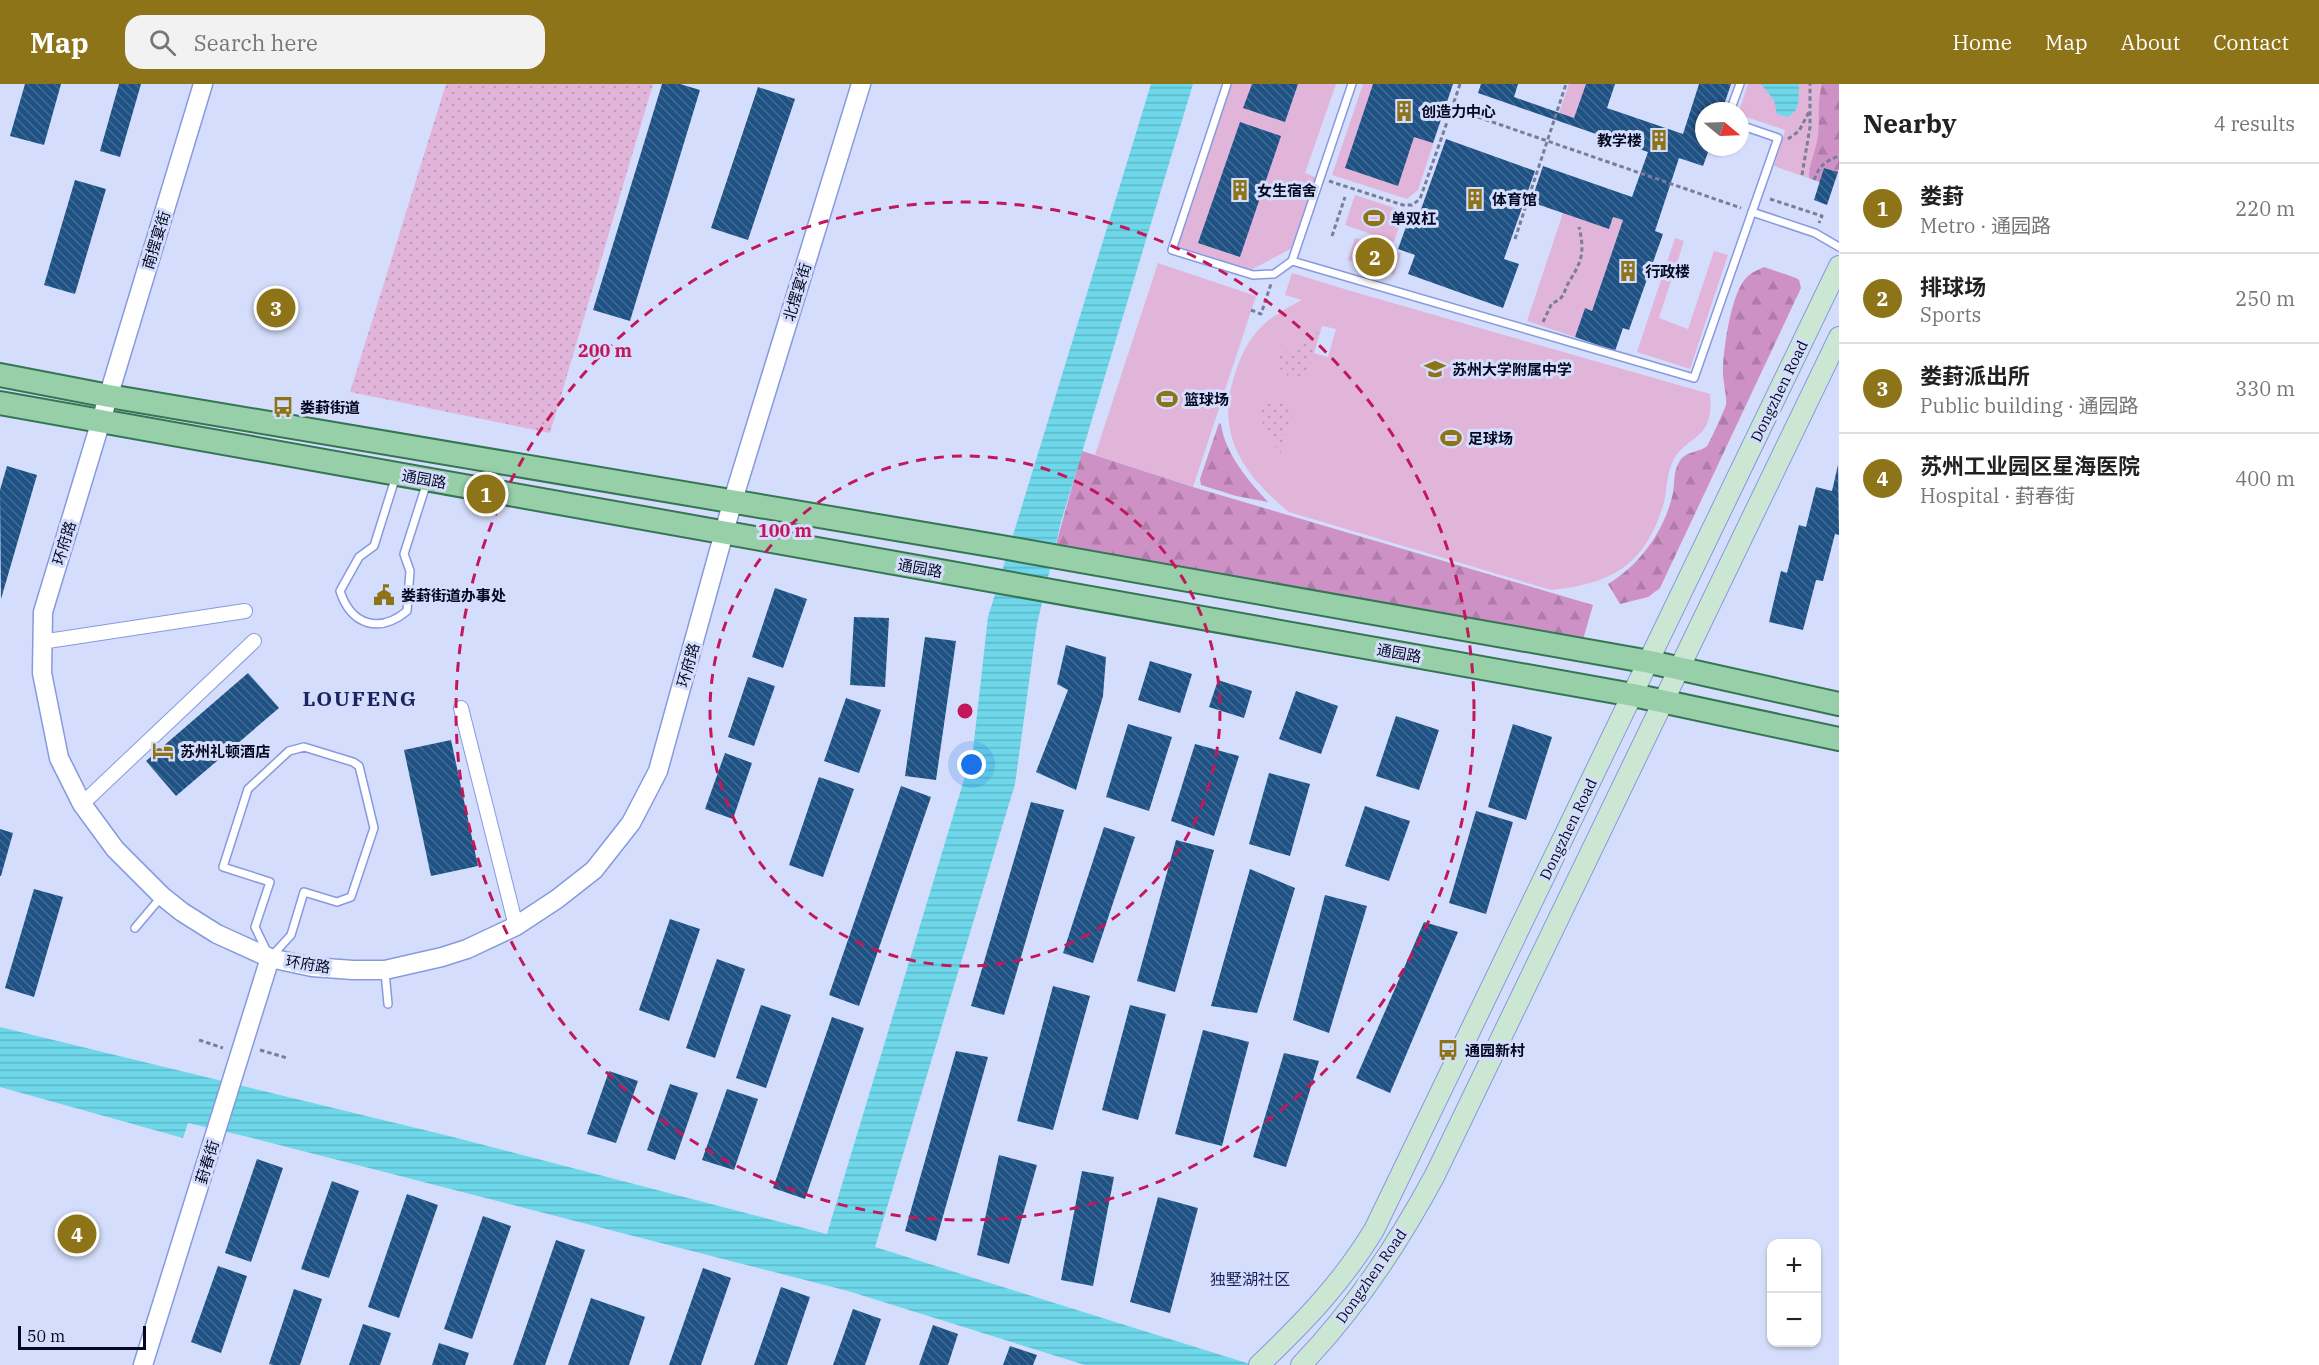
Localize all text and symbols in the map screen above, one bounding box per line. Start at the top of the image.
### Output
search box [125,15,545,69]
text: Map [30,24,89,61]
icon: search [146,26,179,59]
text: Search here [194,28,318,57]
text: Home [1952,28,2012,56]
text: Map [2045,28,2088,56]
text: About [2121,28,2180,56]
text: Contact [2213,28,2289,56]
building icon: 创造力中心 [1392,99,1416,123]
place label: 创造力中心 [1421,102,1496,121]
north arrow [1695,102,1749,156]
text: Nearby [1863,106,1957,140]
text: 4 results [2214,110,2295,137]
building icon: 教学楼 [1647,128,1671,152]
place label: 教学楼 [1597,131,1642,150]
building icon: 女生宿舍 [1228,178,1252,202]
place label: 女生宿舍 [1257,181,1317,200]
text: 娄葑 [1920,181,1964,210]
building icon: 体育馆 [1463,187,1487,211]
place label: 体育馆 [1492,190,1537,209]
text: 1 [1877,195,1889,222]
text: 220 m [2235,195,2295,222]
sports icon: 单双杠 [1362,206,1386,230]
street label: 南摆宴街 [138,209,174,271]
place label: 单双杠 [1391,209,1436,228]
text: Metro · 通园路 [1920,212,2051,239]
pin: 2 [1356,234,1394,279]
building icon: 行政楼 [1616,259,1640,283]
street label: 北摆宴街 [779,261,815,323]
place label: 行政楼 [1645,262,1690,281]
text: 排球场 [1920,272,1986,301]
text: 2 [1877,285,1889,312]
text: 250 m [2235,285,2295,312]
pin: 3 [256,286,296,330]
text: Sports [1920,301,1981,328]
street label: Dongzhen Road [1746,337,1812,445]
text: 200 m [578,339,633,362]
school or university icon: 苏州大学附属中学 [1423,357,1447,381]
place label: 苏州大学附属中学 [1452,360,1572,379]
text: 娄葑派出所 [1920,361,2030,390]
text: 3 [1877,375,1889,402]
text: 330 m [2235,375,2295,402]
sports icon: 篮球场 [1155,387,1179,411]
place label: 篮球场 [1184,390,1229,409]
text: Public building · 通园路 [1920,392,2139,419]
bus stop icon: 娄葑街道 [271,395,295,419]
place label: 娄葑街道 [300,398,360,417]
sports icon: 足球场 [1439,426,1463,450]
place label: 足球场 [1468,429,1513,448]
text: 苏州工业园区星海医院 [1920,451,2140,480]
text: 4 [1877,465,1889,492]
text: 400 m [2235,465,2295,492]
street label: 通园路 [400,466,448,492]
pin: 1 [466,472,506,516]
text: Hospital · 葑春街 [1920,482,2075,509]
street label: 环府路 [48,519,80,567]
text: 100 m [758,519,813,542]
street label: 通园路 [896,555,944,581]
public building icon: 娄葑街道办事处 [372,583,396,607]
place label: 娄葑街道办事处 [401,586,506,605]
street label: 通园路 [1375,640,1423,666]
street label: 环府路 [673,641,703,689]
district label: LOUFENG [302,684,418,712]
centre of rings [955,701,975,721]
hotel icon: 苏州礼顿酒店 [151,739,175,763]
place label: 苏州礼顿酒店 [180,742,270,761]
your location [957,750,986,779]
street label: Dongzhen Road [1535,775,1601,883]
street label: 环府路 [284,951,332,977]
bus stop icon: 通园新村 [1436,1038,1460,1062]
place label: 通园新村 [1465,1041,1525,1060]
street label: 葑春街 [191,1138,223,1186]
pin: 4 [58,1212,97,1256]
street label: Dongzhen Road [1331,1225,1411,1327]
map controls [1767,1239,1821,1347]
button: + [1767,1239,1821,1293]
district label: 独墅湖社区 [1210,1269,1290,1289]
button: − [1767,1293,1821,1347]
scale bar [18,1323,146,1350]
text: 50 m [27,1326,65,1346]

